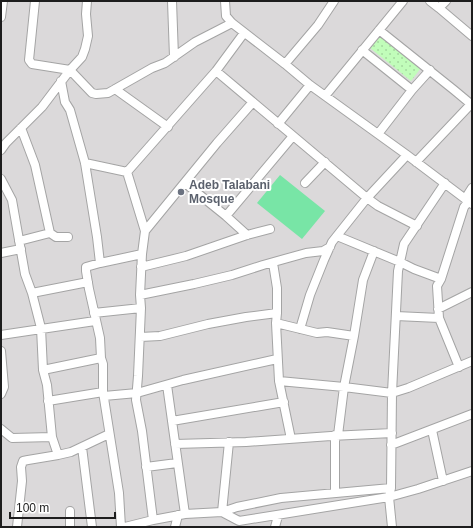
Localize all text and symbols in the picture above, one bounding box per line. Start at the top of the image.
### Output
place label: Adeb Talabani Mosque [189,178,270,206]
marker: Adeb Talabani Mosque [176,187,186,197]
scale bar [10,494,115,520]
text: 100 m [16,501,49,515]

